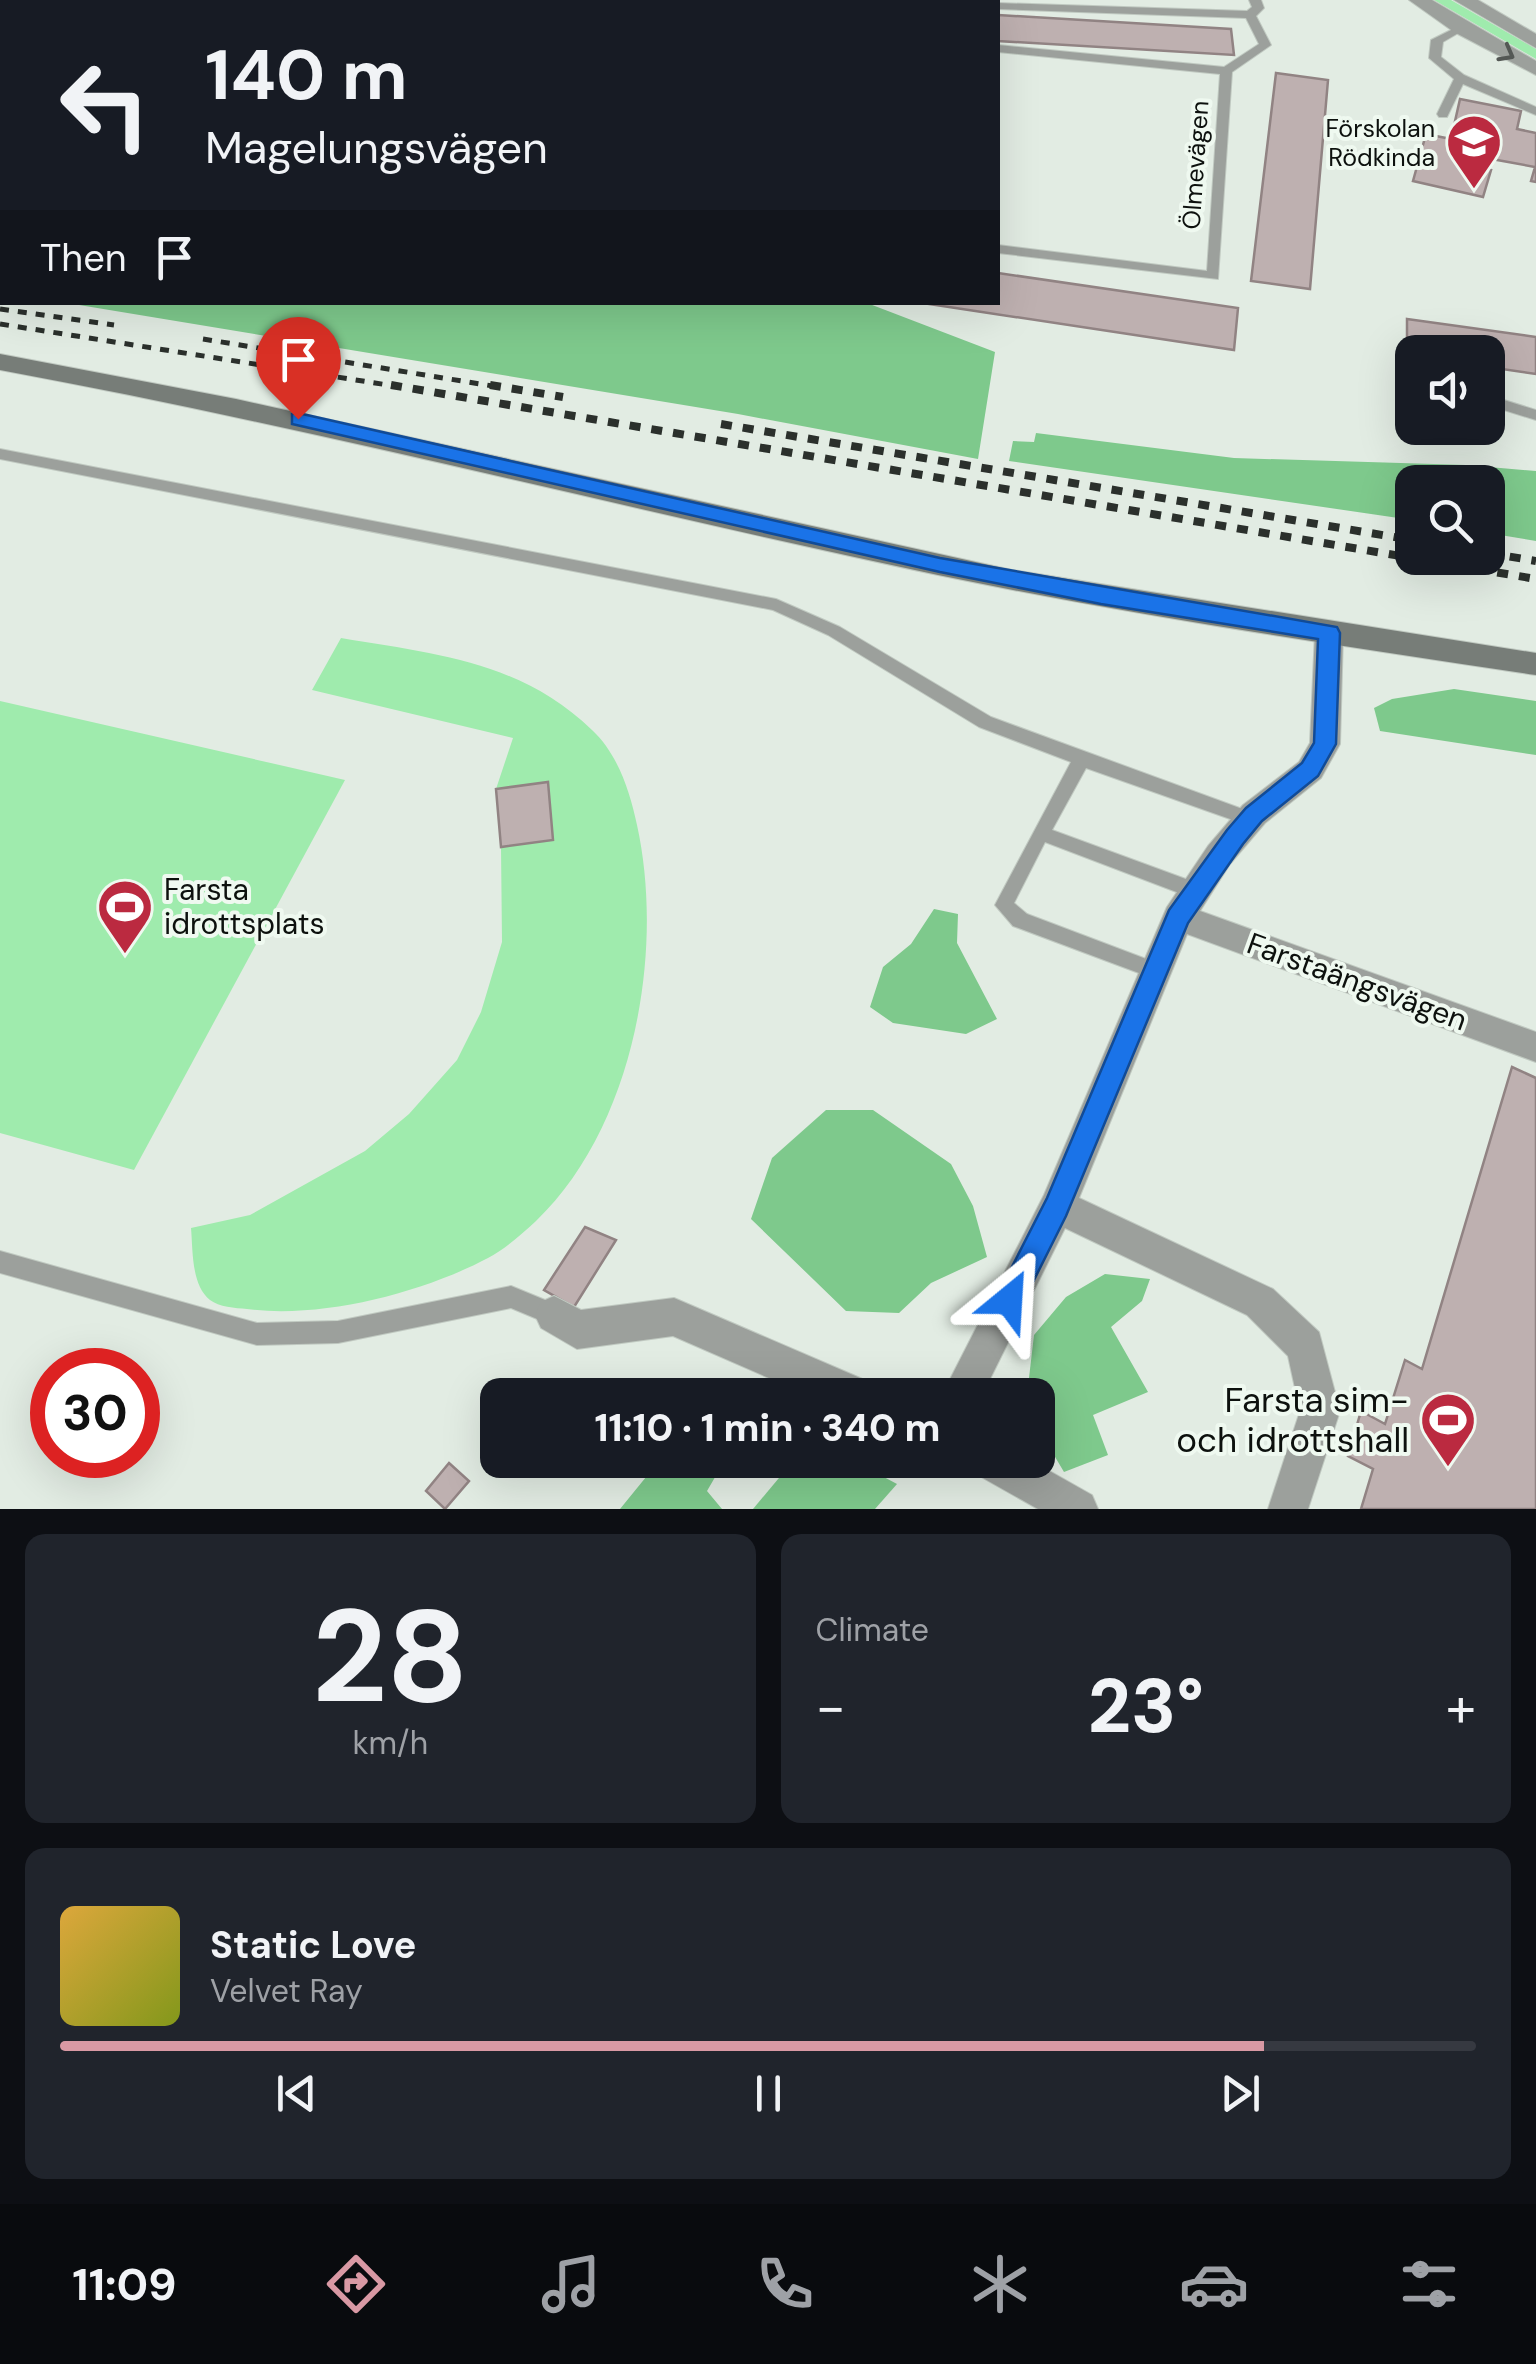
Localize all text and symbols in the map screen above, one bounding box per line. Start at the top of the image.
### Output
text: 140 m [205,30,408,121]
icon: left [40,40,170,170]
one-way arrow [1496,42,1514,61]
street label: Ölmevägen [1175,100,1216,231]
place label: Förskolan Rödkinda [1325,112,1435,174]
school or university icon: Förskolan Rödkinda [1444,112,1504,191]
text: Magelungsvägen [205,118,548,177]
icon: arrive [147,230,202,285]
text: Then [40,233,127,283]
pin [256,317,341,420]
icon: arrive [271,332,326,387]
map controls [1395,335,1505,575]
button: sound [1395,335,1505,445]
button: search [1395,465,1505,575]
place label: Farsta idrottsplats [164,870,325,943]
sports icon: Farsta idrottsplats [95,877,155,956]
street label: Farstaängsvägen [1242,924,1472,1039]
position arrow [957,1248,1061,1352]
speed limit sign: 30 [30,1348,160,1478]
place label: Farsta sim- och idrottshall [1176,1377,1409,1463]
sports icon: Farsta sim- och idrottshall [1418,1390,1478,1469]
text: 11:10 · 1 min · 340 m [595,1403,941,1453]
text: 28 [312,1572,468,1741]
text: Climate [816,1609,929,1651]
text: 23° [1088,1658,1204,1755]
text: − [816,1671,846,1743]
text: + [1446,1671,1476,1743]
text: km/h [352,1722,428,1764]
text: Static Love [210,1920,416,1970]
text: Velvet Ray [210,1970,363,2012]
icon: previous [269,2066,324,2121]
icon: pause [741,2066,796,2121]
icon: next [1213,2066,1268,2121]
icon: directions [321,2249,391,2319]
icon: music [536,2249,606,2319]
icon: phone [750,2249,820,2319]
icon: climate [965,2249,1035,2319]
icon: car [1179,2249,1249,2319]
icon: filters [1394,2249,1464,2319]
text: 11:09 [72,2255,177,2314]

